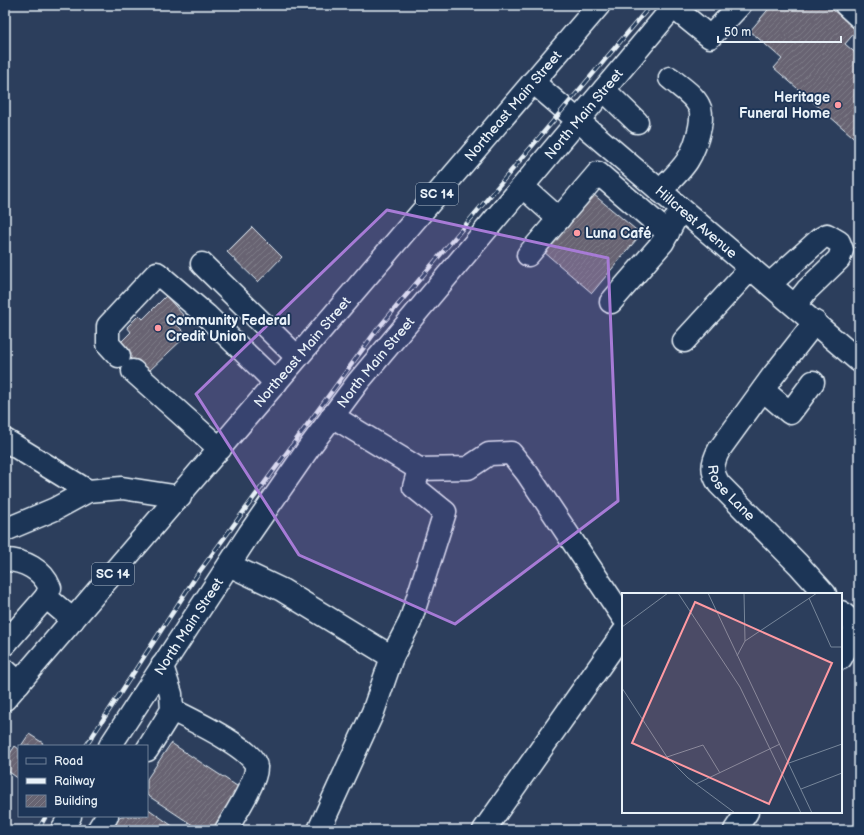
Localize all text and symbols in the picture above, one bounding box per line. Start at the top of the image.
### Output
scale bar [718,18,841,44]
text: 50 m [724,25,751,40]
street label: Northeast Main Street [461,46,565,164]
street label: North Main Street [541,65,627,162]
place label: Heritage Funeral Home [739,89,830,122]
marker: Heritage Funeral Home [833,100,843,110]
street label: Hillcrest Avenue [652,182,741,262]
road number: SC 14 [416,183,458,205]
place label: Luna Café [585,225,652,242]
marker: Luna Café [572,228,582,238]
street label: Northeast Main Street [250,292,355,411]
place label: Community Federal Credit Union [166,312,290,345]
street label: North Main Street [333,313,418,411]
marker: Community Federal Credit Union [153,323,163,333]
street label: Rose Lane [705,464,759,524]
road number: SC 14 [92,563,134,585]
street label: North Main Street [150,574,227,678]
inset map [622,593,842,813]
legend [18,745,148,817]
text: Road [54,754,83,769]
text: Railway [54,774,96,789]
text: Building [54,794,98,809]

